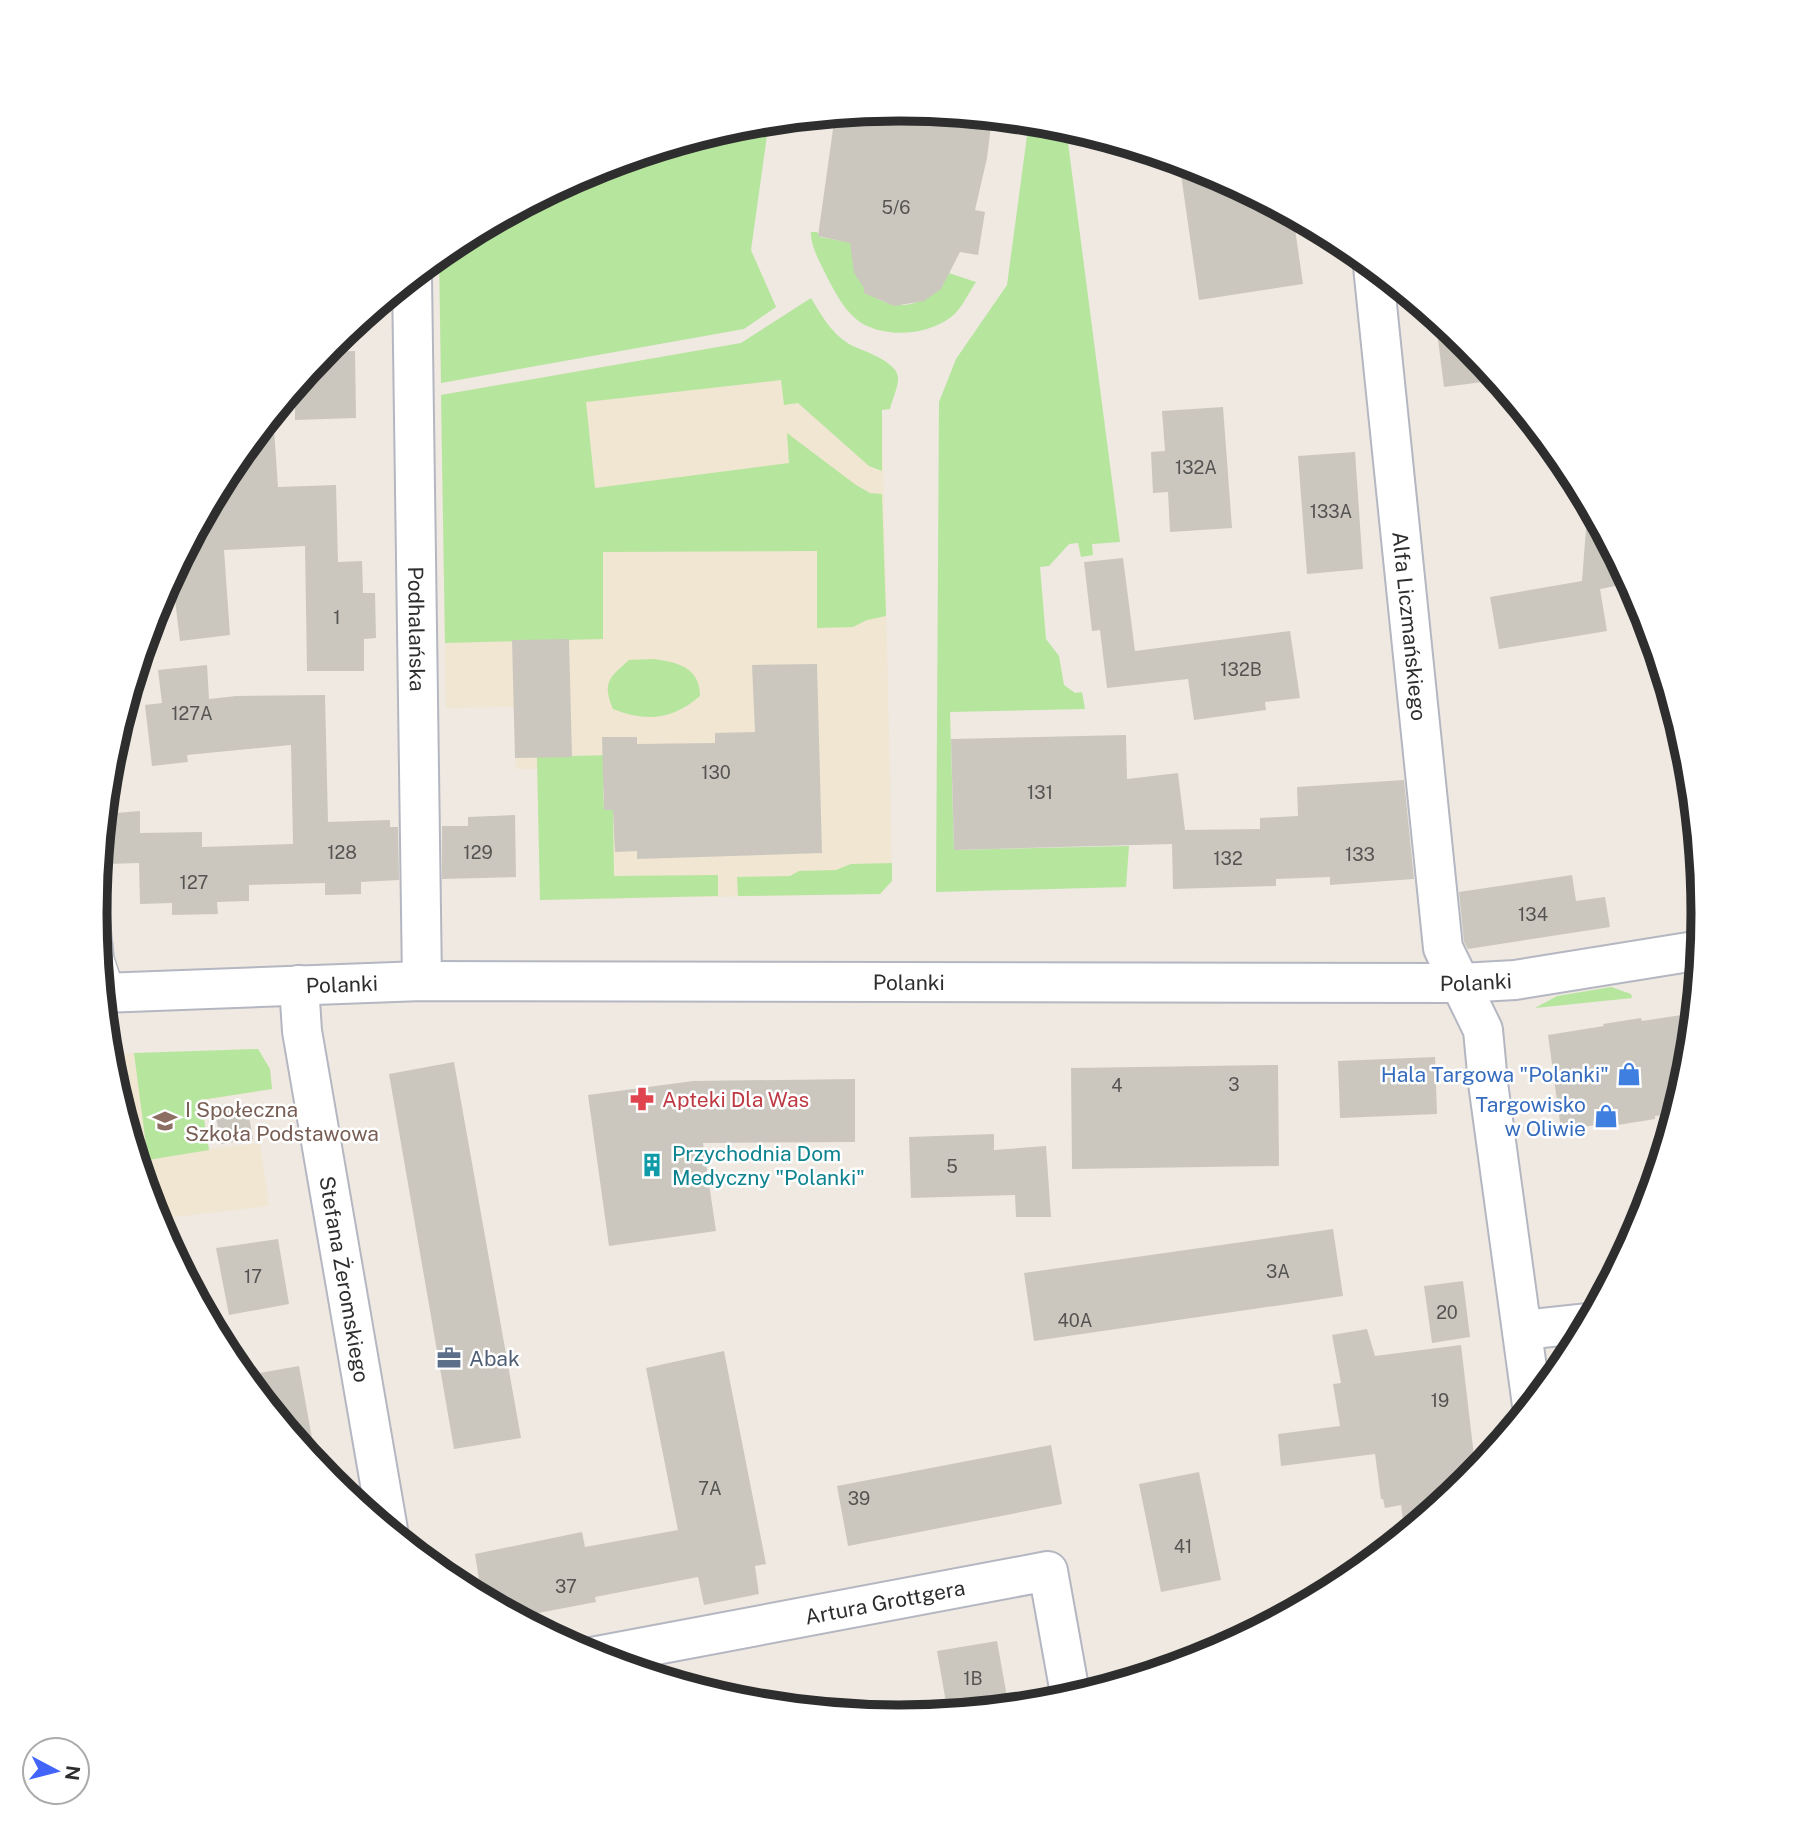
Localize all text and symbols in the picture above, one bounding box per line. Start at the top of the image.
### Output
house number: 5/6 [881,197,911,218]
house number: 132A [1175,457,1217,478]
house number: 133A [1310,501,1353,522]
street label: Alfa Liczmańskiego [1388,530,1432,722]
street label: Podhalańska [404,566,430,692]
house number: 1 [333,607,341,628]
house number: 132B [1220,659,1262,680]
house number: 127A [171,703,213,724]
house number: 130 [701,762,731,783]
house number: 131 [1027,782,1053,803]
house number: 128 [327,842,357,863]
house number: 129 [463,842,493,863]
house number: 133 [1345,844,1375,865]
house number: 132 [1213,848,1243,869]
house number: 127 [180,872,208,893]
house number: 134 [1518,904,1548,925]
street label: Polanki [1440,968,1512,996]
street label: Polanki [873,969,945,995]
street label: Polanki [305,970,378,998]
shop icon: Hala Targowa "Polanki" [1615,1060,1643,1088]
place label: Hala Targowa "Polanki" [1381,1062,1609,1087]
house number: 3 [1228,1074,1240,1095]
house number: 4 [1111,1075,1123,1096]
pharmacy icon: Apteki Dla Was [628,1085,656,1113]
place label: Apteki Dla Was [662,1087,809,1112]
place label: Targowisko w Oliwie [1475,1092,1586,1141]
place label: I Społeczna Szkoła Podstawowa [185,1097,379,1146]
shop icon: Targowisko w Oliwie [1592,1102,1620,1130]
school or university icon: I Społeczna Szkoła Podstawowa [151,1107,179,1135]
place label: Przychodnia Dom Medyczny "Polanki" [672,1141,865,1190]
building icon: Przychodnia Dom Medyczny "Polanki" [638,1151,666,1179]
house number: 5 [946,1156,958,1177]
street label: Stefana Żeromskiego [315,1174,375,1384]
house number: 3A [1266,1261,1290,1282]
house number: 17 [244,1266,262,1287]
house number: 20 [1436,1302,1458,1323]
house number: 40A [1057,1310,1093,1331]
office icon: Abak [435,1344,463,1372]
place label: Abak [469,1346,520,1371]
house number: 19 [1431,1390,1449,1411]
house number: 7A [698,1478,722,1499]
house number: 39 [848,1488,870,1509]
house number: 41 [1174,1536,1192,1557]
street label: Artura Grottgera [803,1574,967,1629]
house number: 37 [555,1576,577,1597]
house number: 1B [963,1668,983,1689]
north arrow [21,1736,91,1806]
text: N [61,1764,85,1782]

